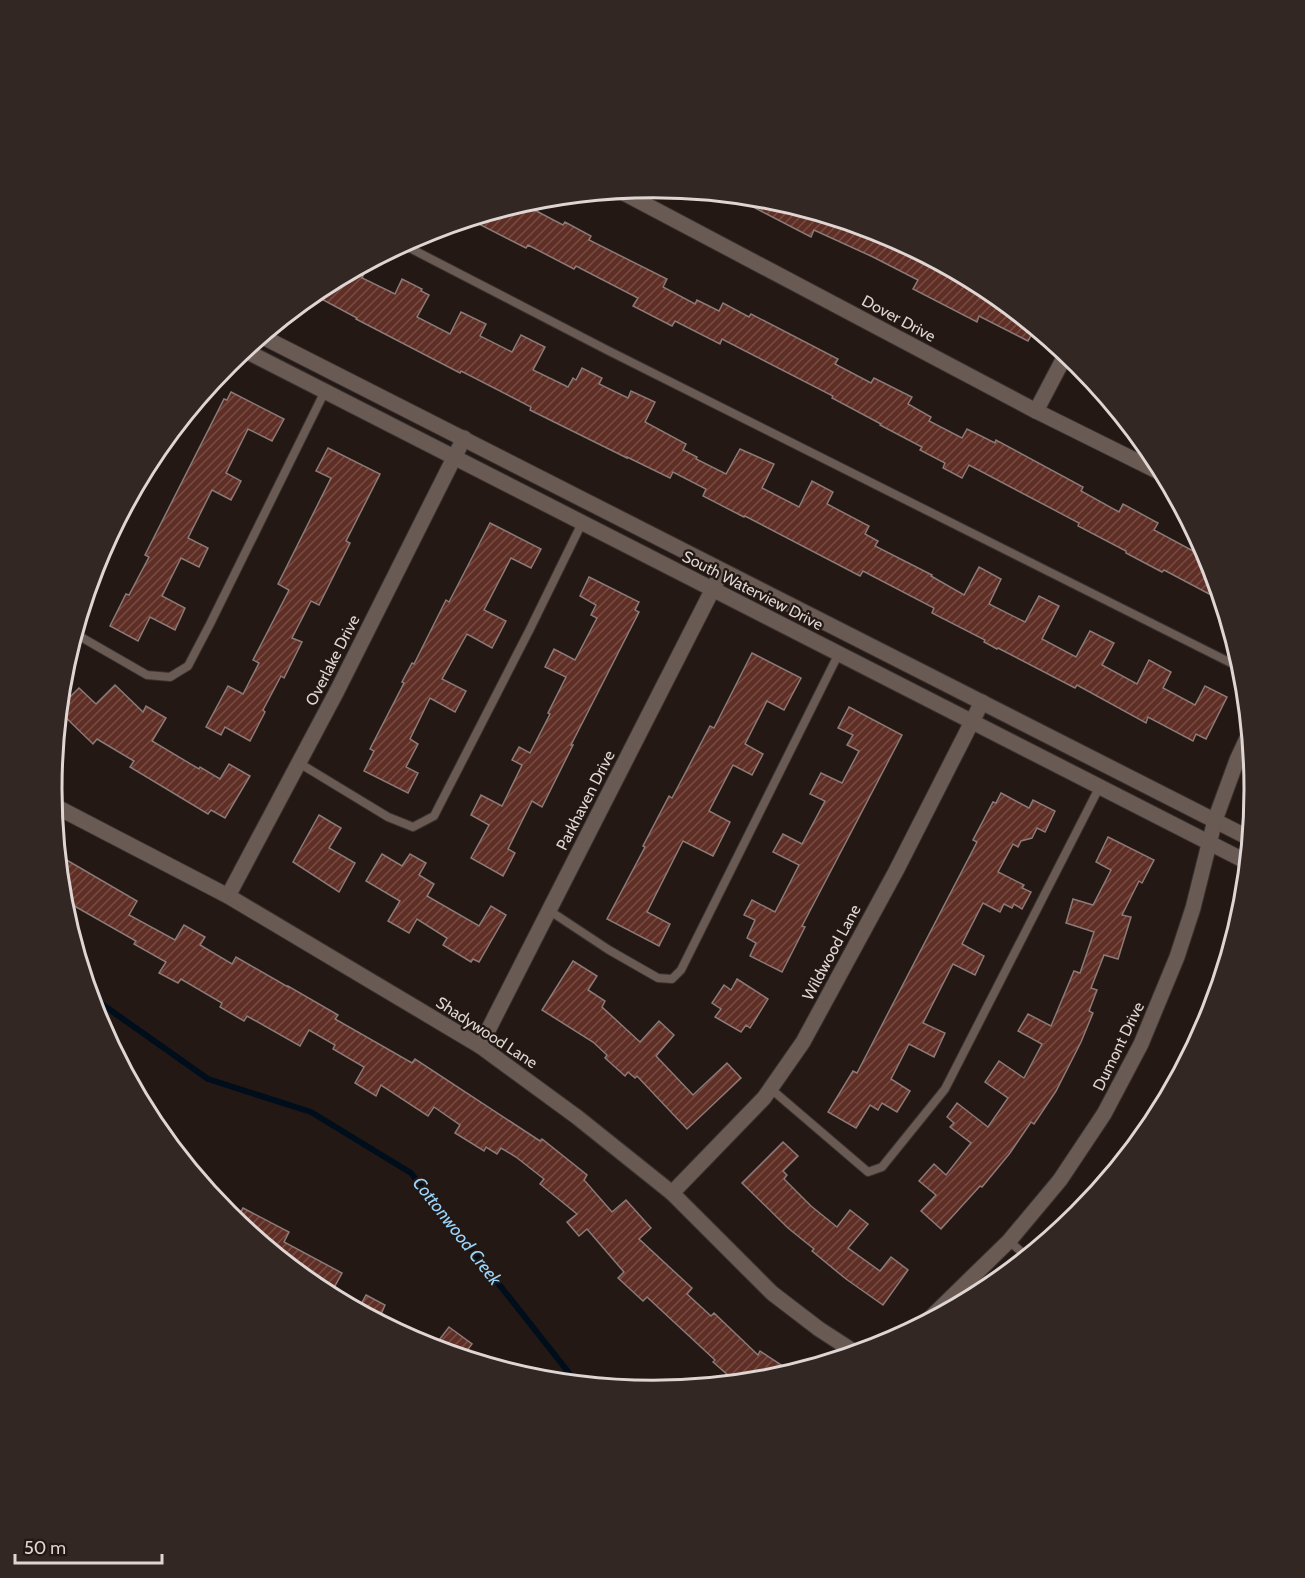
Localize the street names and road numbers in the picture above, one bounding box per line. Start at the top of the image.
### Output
street label: Dover Drive [859,291,939,346]
street label: South Waterview Drive [679,547,826,634]
street label: Overlake Drive [301,612,363,709]
street label: Parkhaven Drive [552,747,619,853]
street label: Wildwood Lane [798,901,865,1003]
street label: Shadywood Lane [432,993,541,1072]
street label: Dumont Drive [1089,999,1148,1094]

